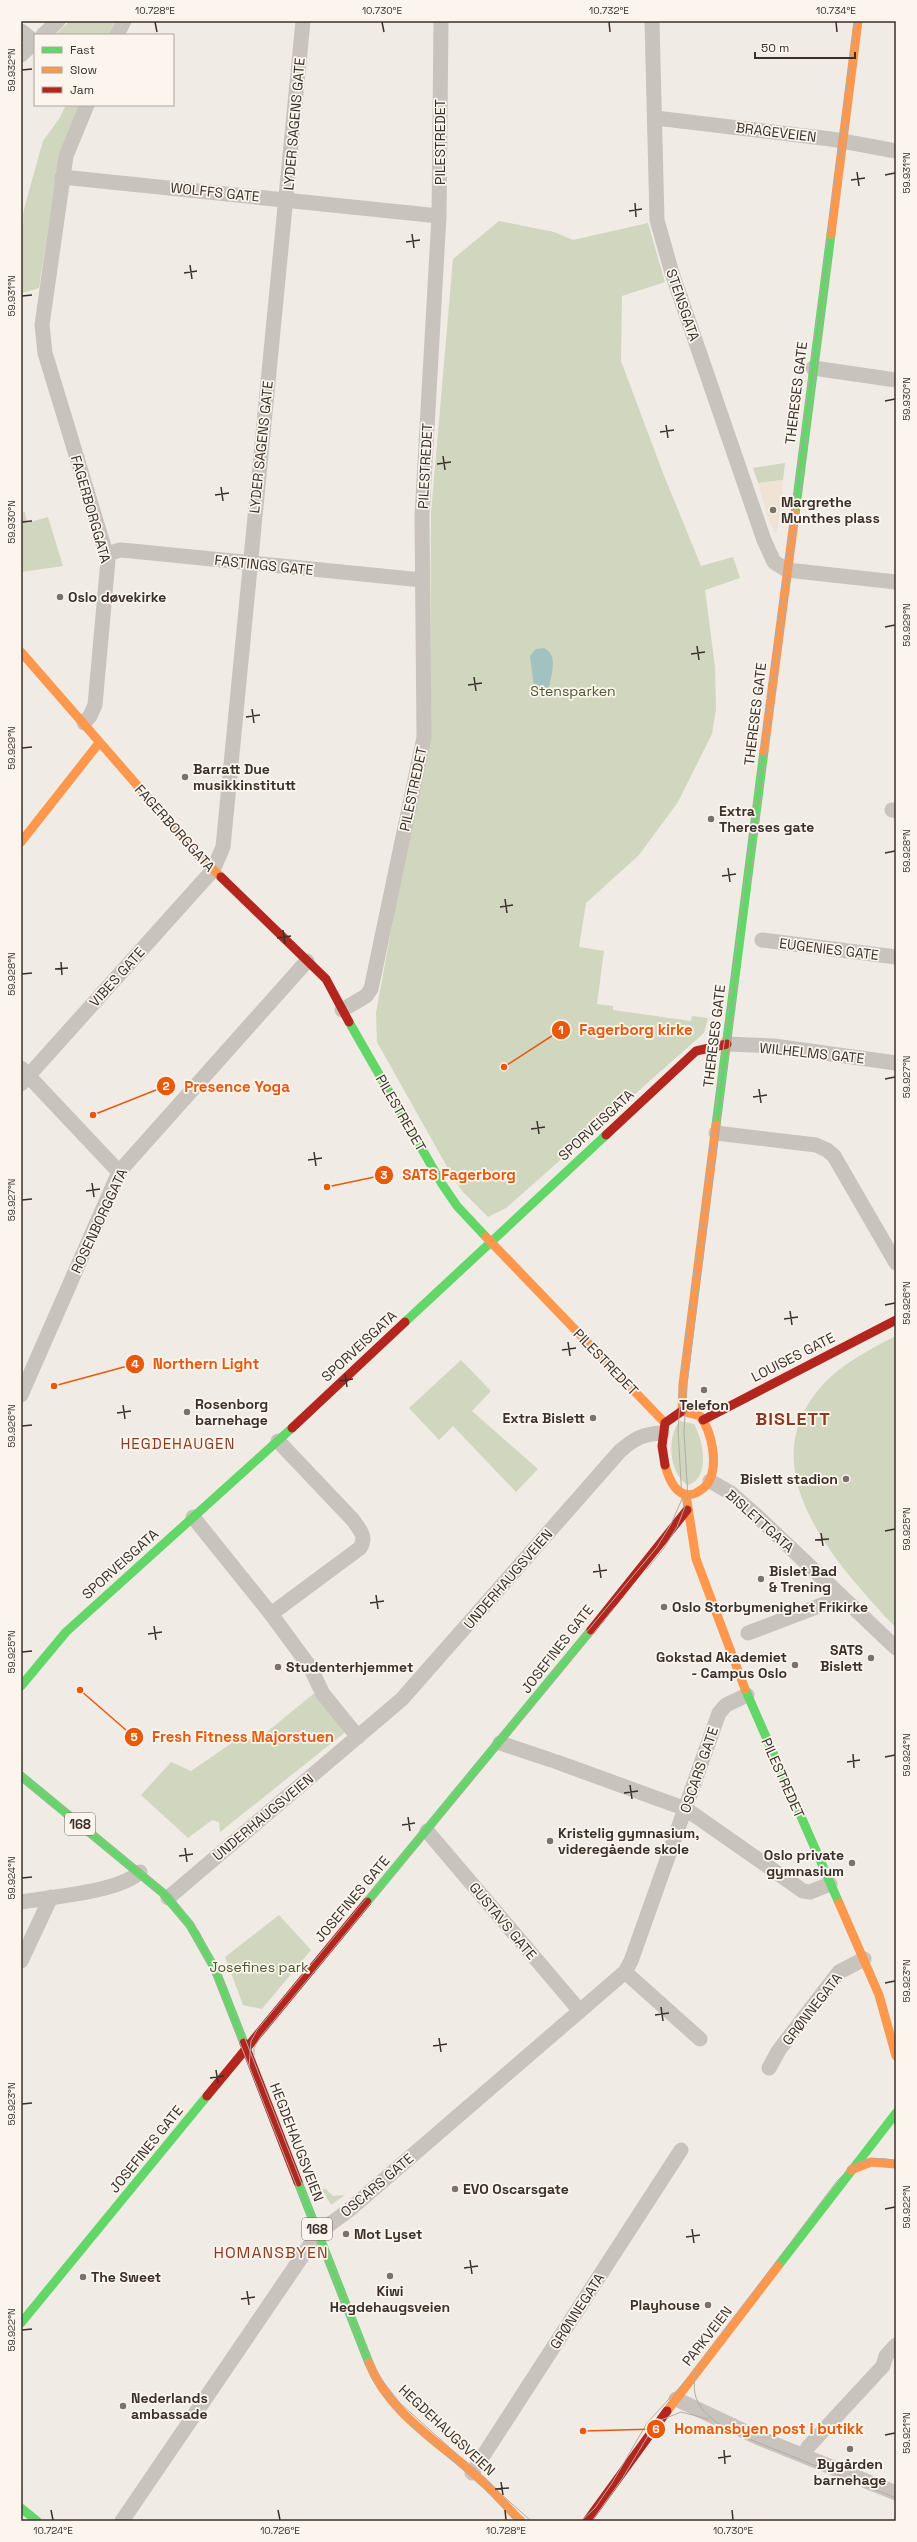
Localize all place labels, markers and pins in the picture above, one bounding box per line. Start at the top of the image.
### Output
place label: Margrethe Munthes plass [781,493,880,527]
marker: Margrethe Munthes plass [768,505,778,515]
place label: Oslo døvekirke [68,588,166,606]
marker: Oslo døvekirke [55,592,65,602]
place label: Barratt Due musikkinstitutt [193,760,296,794]
marker: Barratt Due musikkinstitutt [180,772,190,782]
place label: Extra Thereses gate [719,802,814,836]
marker: Extra Thereses gate [706,814,716,824]
callout: Fagerborg kirke [551,1016,701,1043]
callout: Presence Yoga [156,1073,298,1100]
callout: SATS Fagerborg [374,1161,524,1188]
callout: Northern Light [125,1350,267,1377]
marker: Telefon [699,1385,709,1395]
place label: Rosenborg barnehage [195,1395,268,1429]
place label: Telefon [679,1396,729,1414]
marker: Rosenborg barnehage [182,1407,192,1417]
place label: Extra Bislett [502,1409,585,1427]
marker: Extra Bislett [588,1413,598,1423]
place label: Bislett stadion [740,1470,838,1488]
marker: Bislett stadion [841,1474,851,1484]
place label: Bislet Bad & Trening [769,1562,837,1596]
marker: Bislet Bad & Trening [756,1574,766,1584]
place label: Oslo Storbymenighet Frikirke [672,1598,868,1616]
marker: Oslo Storbymenighet Frikirke [659,1602,669,1612]
place label: SATS Bislett [820,1641,864,1675]
place label: Gokstad Akademiet - Campus Oslo [656,1648,787,1682]
marker: SATS Bislett [866,1653,876,1663]
place label: Studenterhjemmet [286,1658,413,1676]
marker: Gokstad Akademiet - Campus Oslo [790,1660,800,1670]
marker: Studenterhjemmet [273,1662,283,1672]
callout: Fresh Fitness Majorstuen [124,1723,342,1750]
place label: Kristelig gymnasium, videregående skole [558,1824,699,1858]
marker: Kristelig gymnasium, videregående skole [545,1836,555,1846]
place label: Oslo private gymnasium [764,1846,844,1880]
marker: Oslo private gymnasium [847,1858,857,1868]
place label: EVO Oscarsgate [463,2180,569,2198]
marker: EVO Oscarsgate [450,2184,460,2194]
place label: Mot Lyset [354,2225,422,2243]
marker: Mot Lyset [341,2229,351,2239]
place label: The Sweet [91,2268,161,2286]
marker: Kiwi Hegdehaugsveien [385,2271,395,2281]
marker: The Sweet [78,2272,88,2282]
place label: Kiwi Hegdehaugsveien [330,2282,450,2316]
place label: Playhouse [630,2296,700,2314]
marker: Playhouse [703,2300,713,2310]
place label: Nederlands ambassade [131,2389,208,2423]
marker: Nederlands ambassade [118,2401,128,2411]
callout: Homansbyen post i butikk [646,2415,872,2442]
marker: Bygården barnehage [845,2444,855,2454]
place label: Bygården barnehage [814,2455,886,2489]

